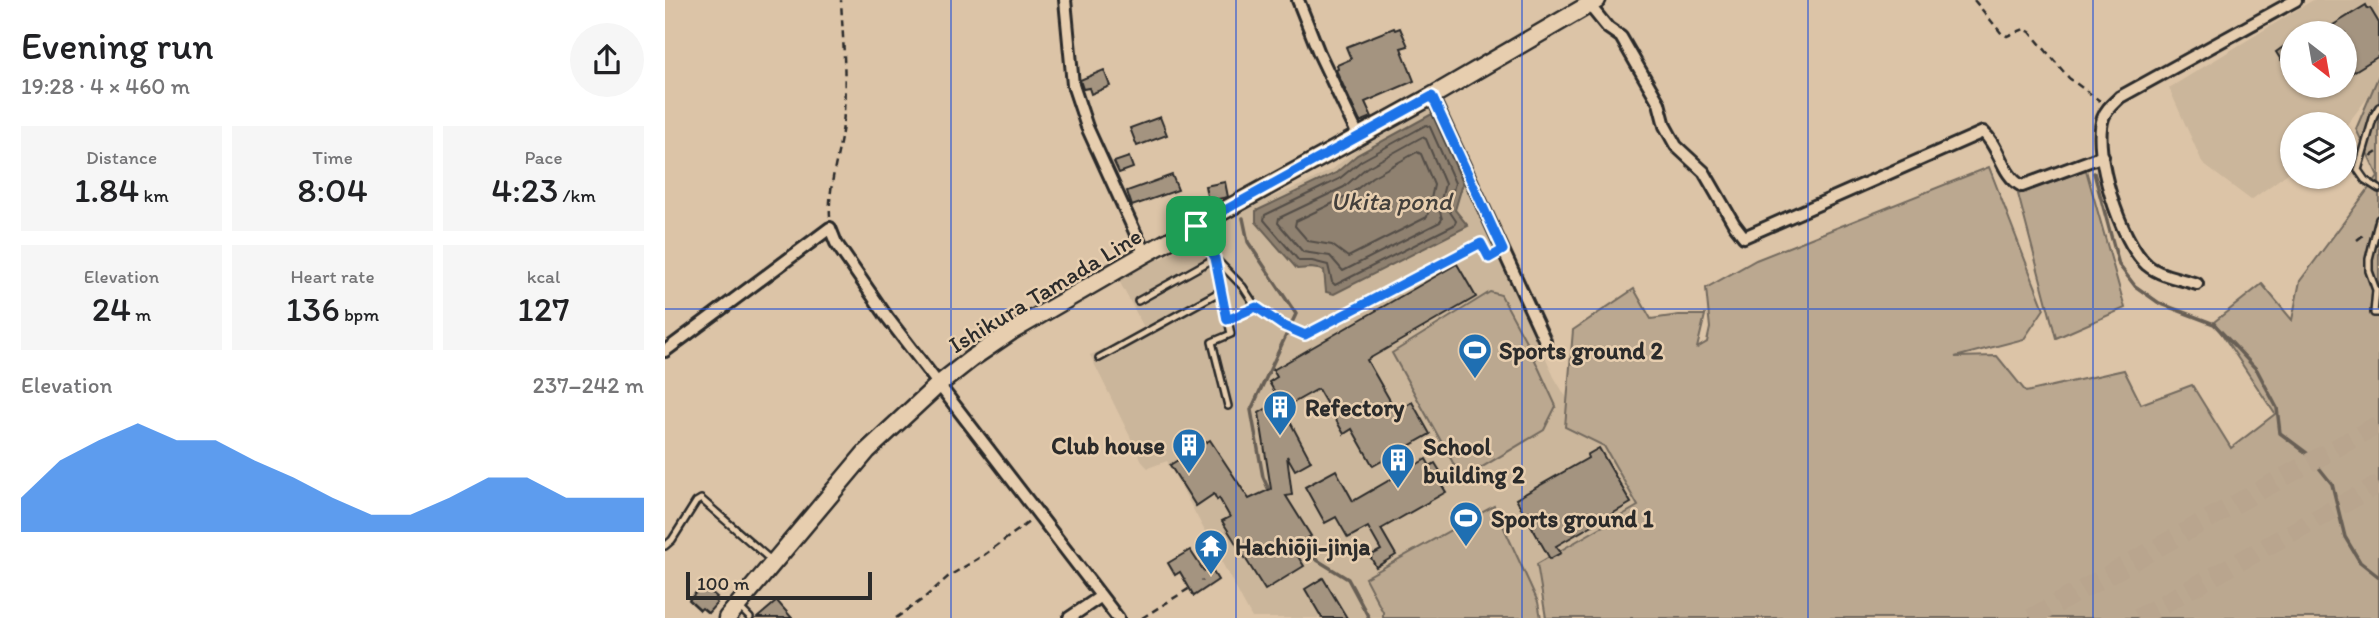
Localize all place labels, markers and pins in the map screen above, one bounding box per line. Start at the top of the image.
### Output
pin [1166,196,1226,256]
sports icon: Sports ground 2 [1456,331,1494,380]
place label: Sports ground 2 [1499,336,1664,366]
building icon: Refectory [1261,388,1299,437]
place label: Refectory [1305,393,1405,423]
building icon: Club house [1170,426,1208,475]
place label: Club house [1051,431,1165,460]
place label: School building 2 [1423,432,1525,490]
building icon: School building 2 [1379,441,1417,490]
sports icon: Sports ground 1 [1447,499,1485,548]
place label: Sports ground 1 [1491,504,1655,534]
temple icon: Hachiōji-jinja [1192,527,1230,576]
place label: Hachiōji-jinja [1235,532,1371,562]

